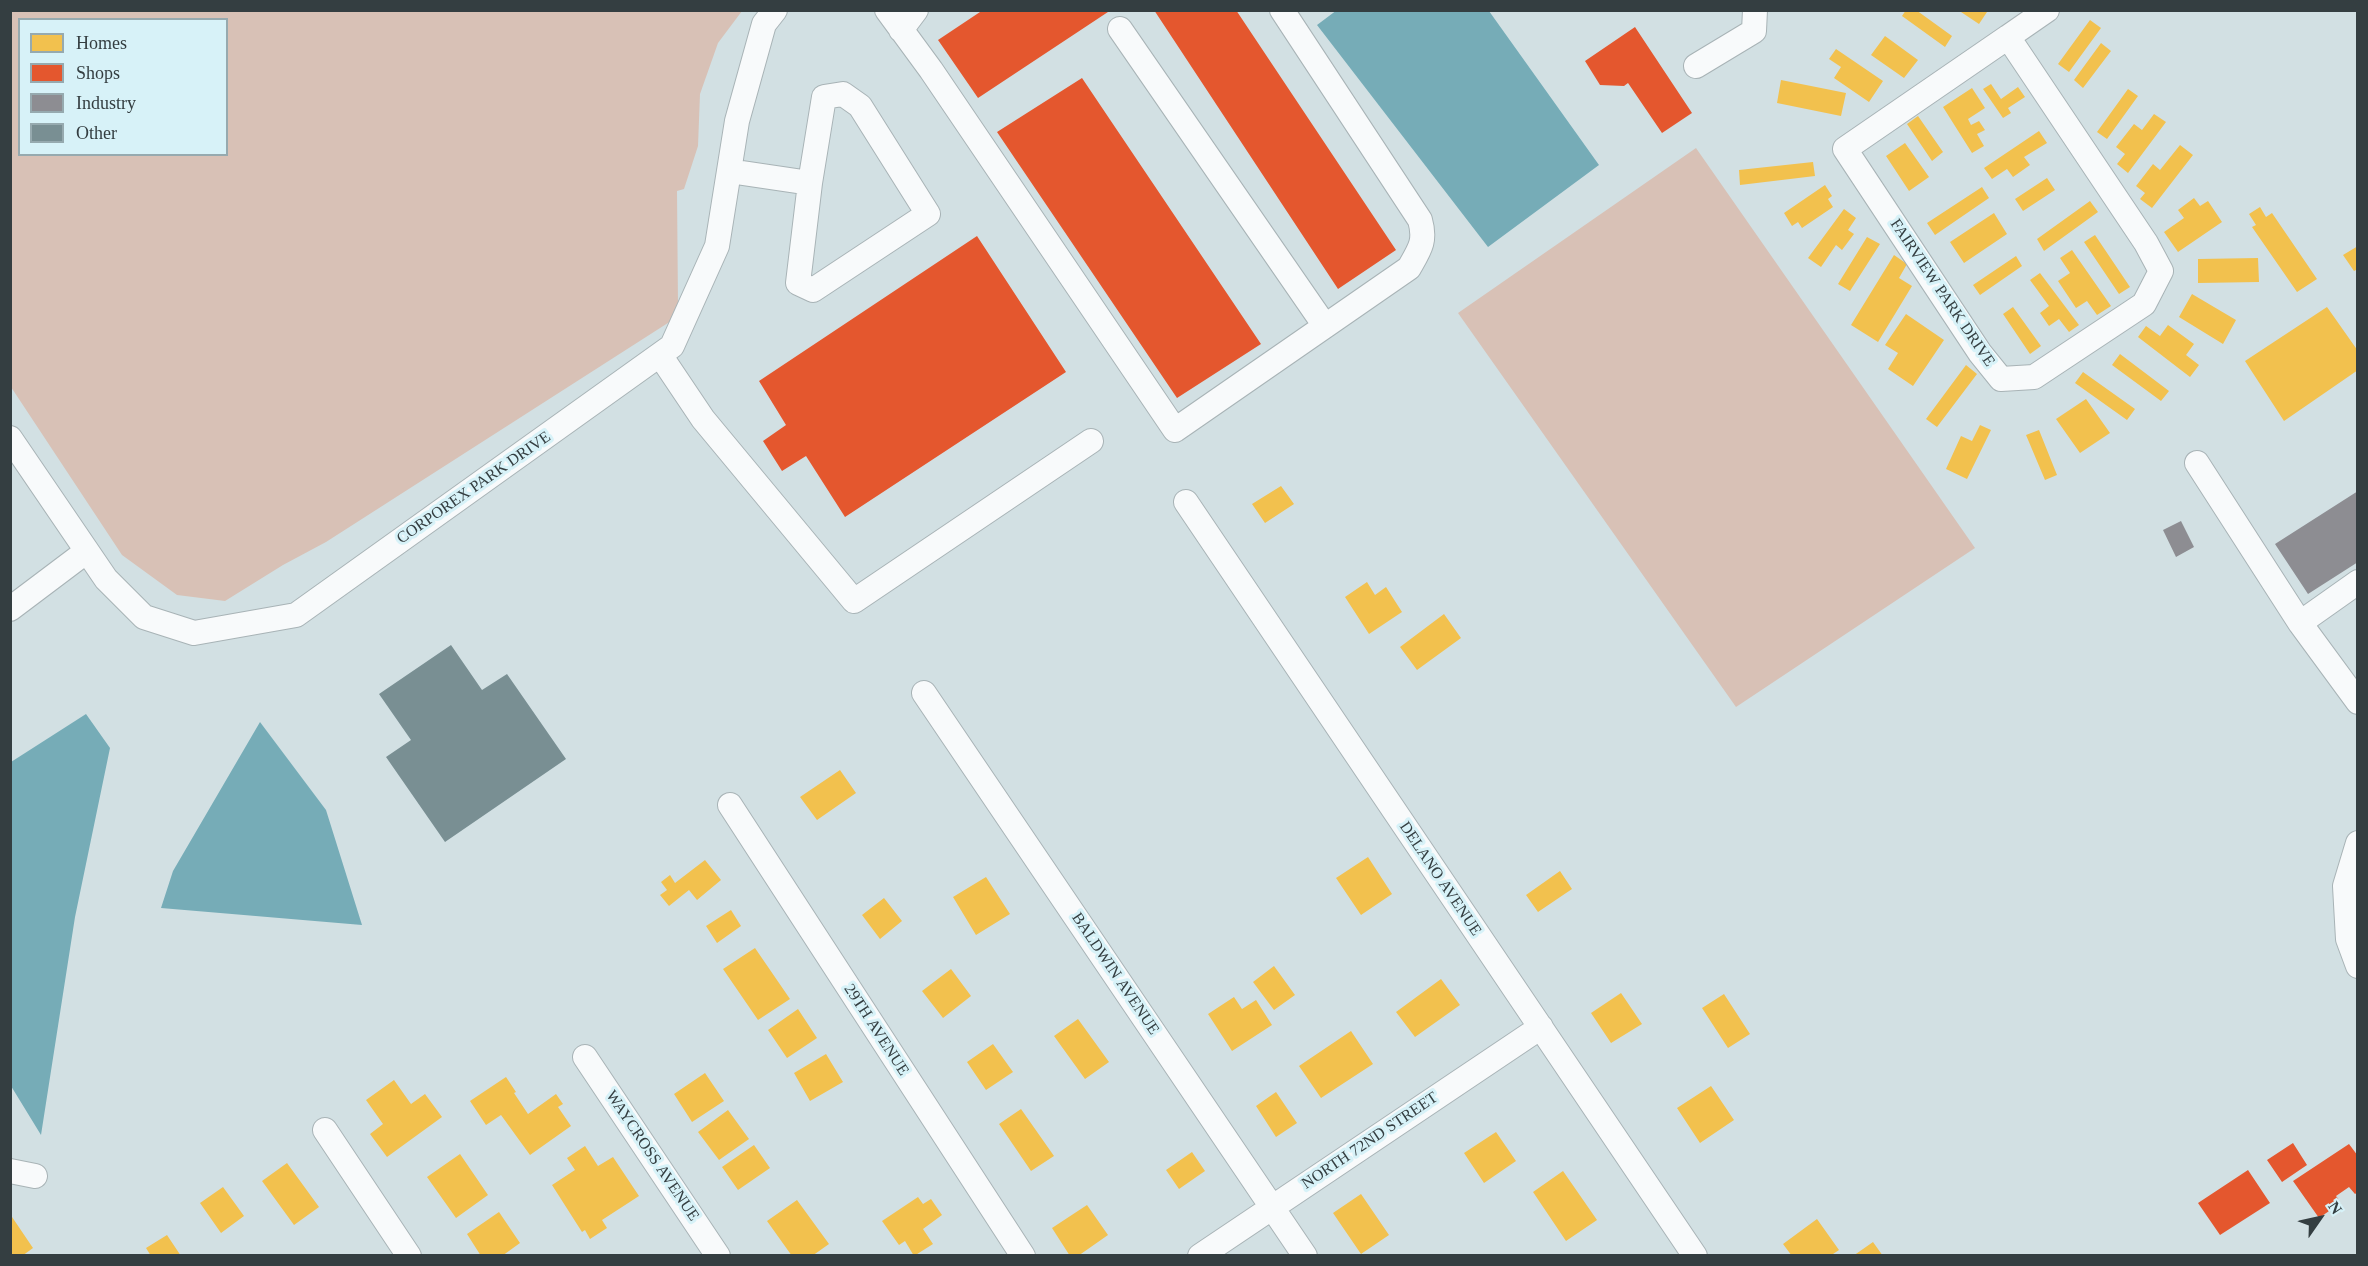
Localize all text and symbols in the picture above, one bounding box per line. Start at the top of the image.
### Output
legend [18,18,228,156]
text: Homes [76,33,127,53]
text: Shops [76,63,120,83]
text: Industry [76,93,136,113]
text: Other [76,123,117,143]
street label: FAIRVIEW PARK DRIVE [1885,216,1999,370]
street label: CORPOREX PARK DRIVE [393,428,555,548]
street label: DELANO AVENUE [1395,818,1485,940]
street label: BALDWIN AVENUE [1067,909,1163,1039]
street label: 29TH AVENUE [839,981,913,1079]
street label: WAYCROSS AVENUE [601,1087,703,1225]
street label: NORTH 72ND STREET [1298,1088,1442,1194]
north arrow [2290,1188,2350,1248]
text: N [2325,1198,2346,1217]

